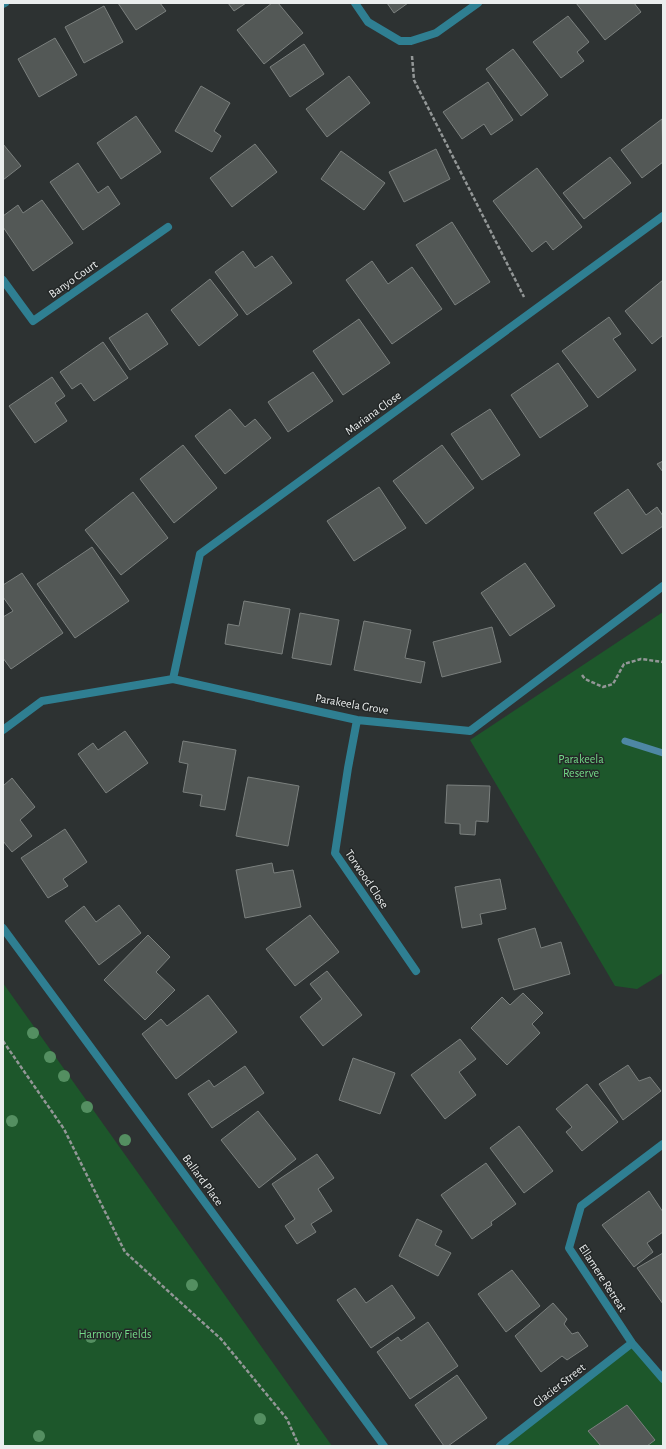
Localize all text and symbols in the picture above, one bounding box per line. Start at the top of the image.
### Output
street label: Banyo Court [47,258,100,301]
street label: Mariana Close [343,389,403,437]
street label: Parakeela Grove [314,692,390,716]
park label: Parakeela Reserve [558,753,604,779]
street label: Torwood Close [343,848,391,910]
street label: Ballard Place [180,1152,226,1208]
street label: Ellamere Retreat [577,1242,629,1314]
park label: Harmony Fields [79,1328,151,1341]
street label: Glacier Street [531,1361,588,1409]

